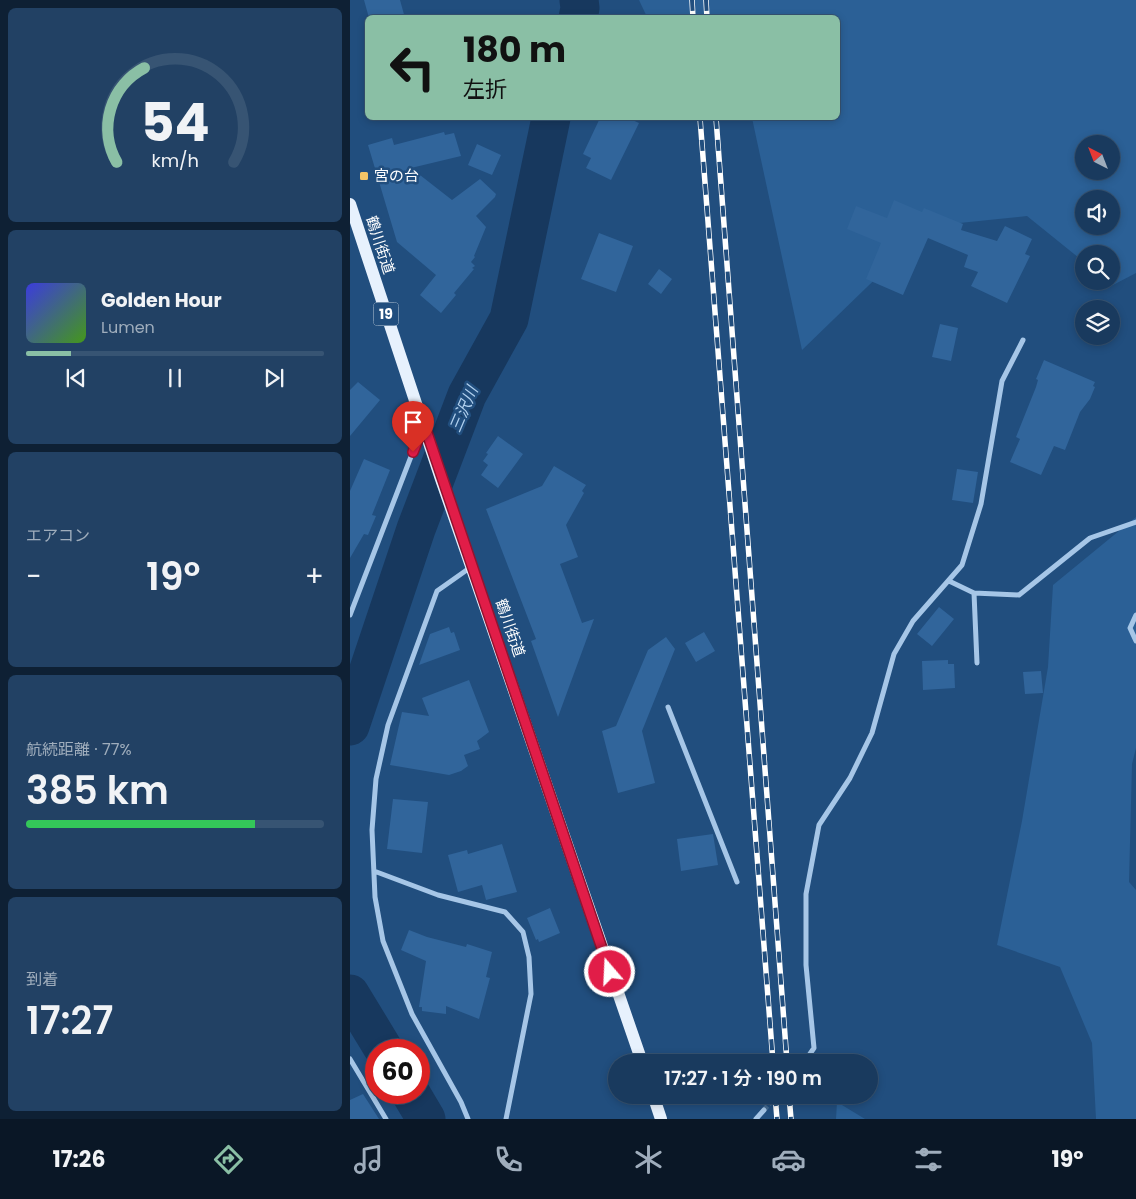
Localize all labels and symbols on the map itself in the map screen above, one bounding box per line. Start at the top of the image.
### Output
north arrow [1075,135,1120,180]
place label: 宮の台 [374,165,419,186]
marker: 宮の台 [358,170,370,182]
street label: 鶴川街道 [361,213,400,277]
road number: 19 [374,302,398,326]
water label: 三沢川 [443,381,484,436]
pin [392,401,434,452]
street label: 鶴川街道 [491,596,530,660]
position arrow [583,945,635,997]
speed limit sign: 60 [365,1039,430,1104]

